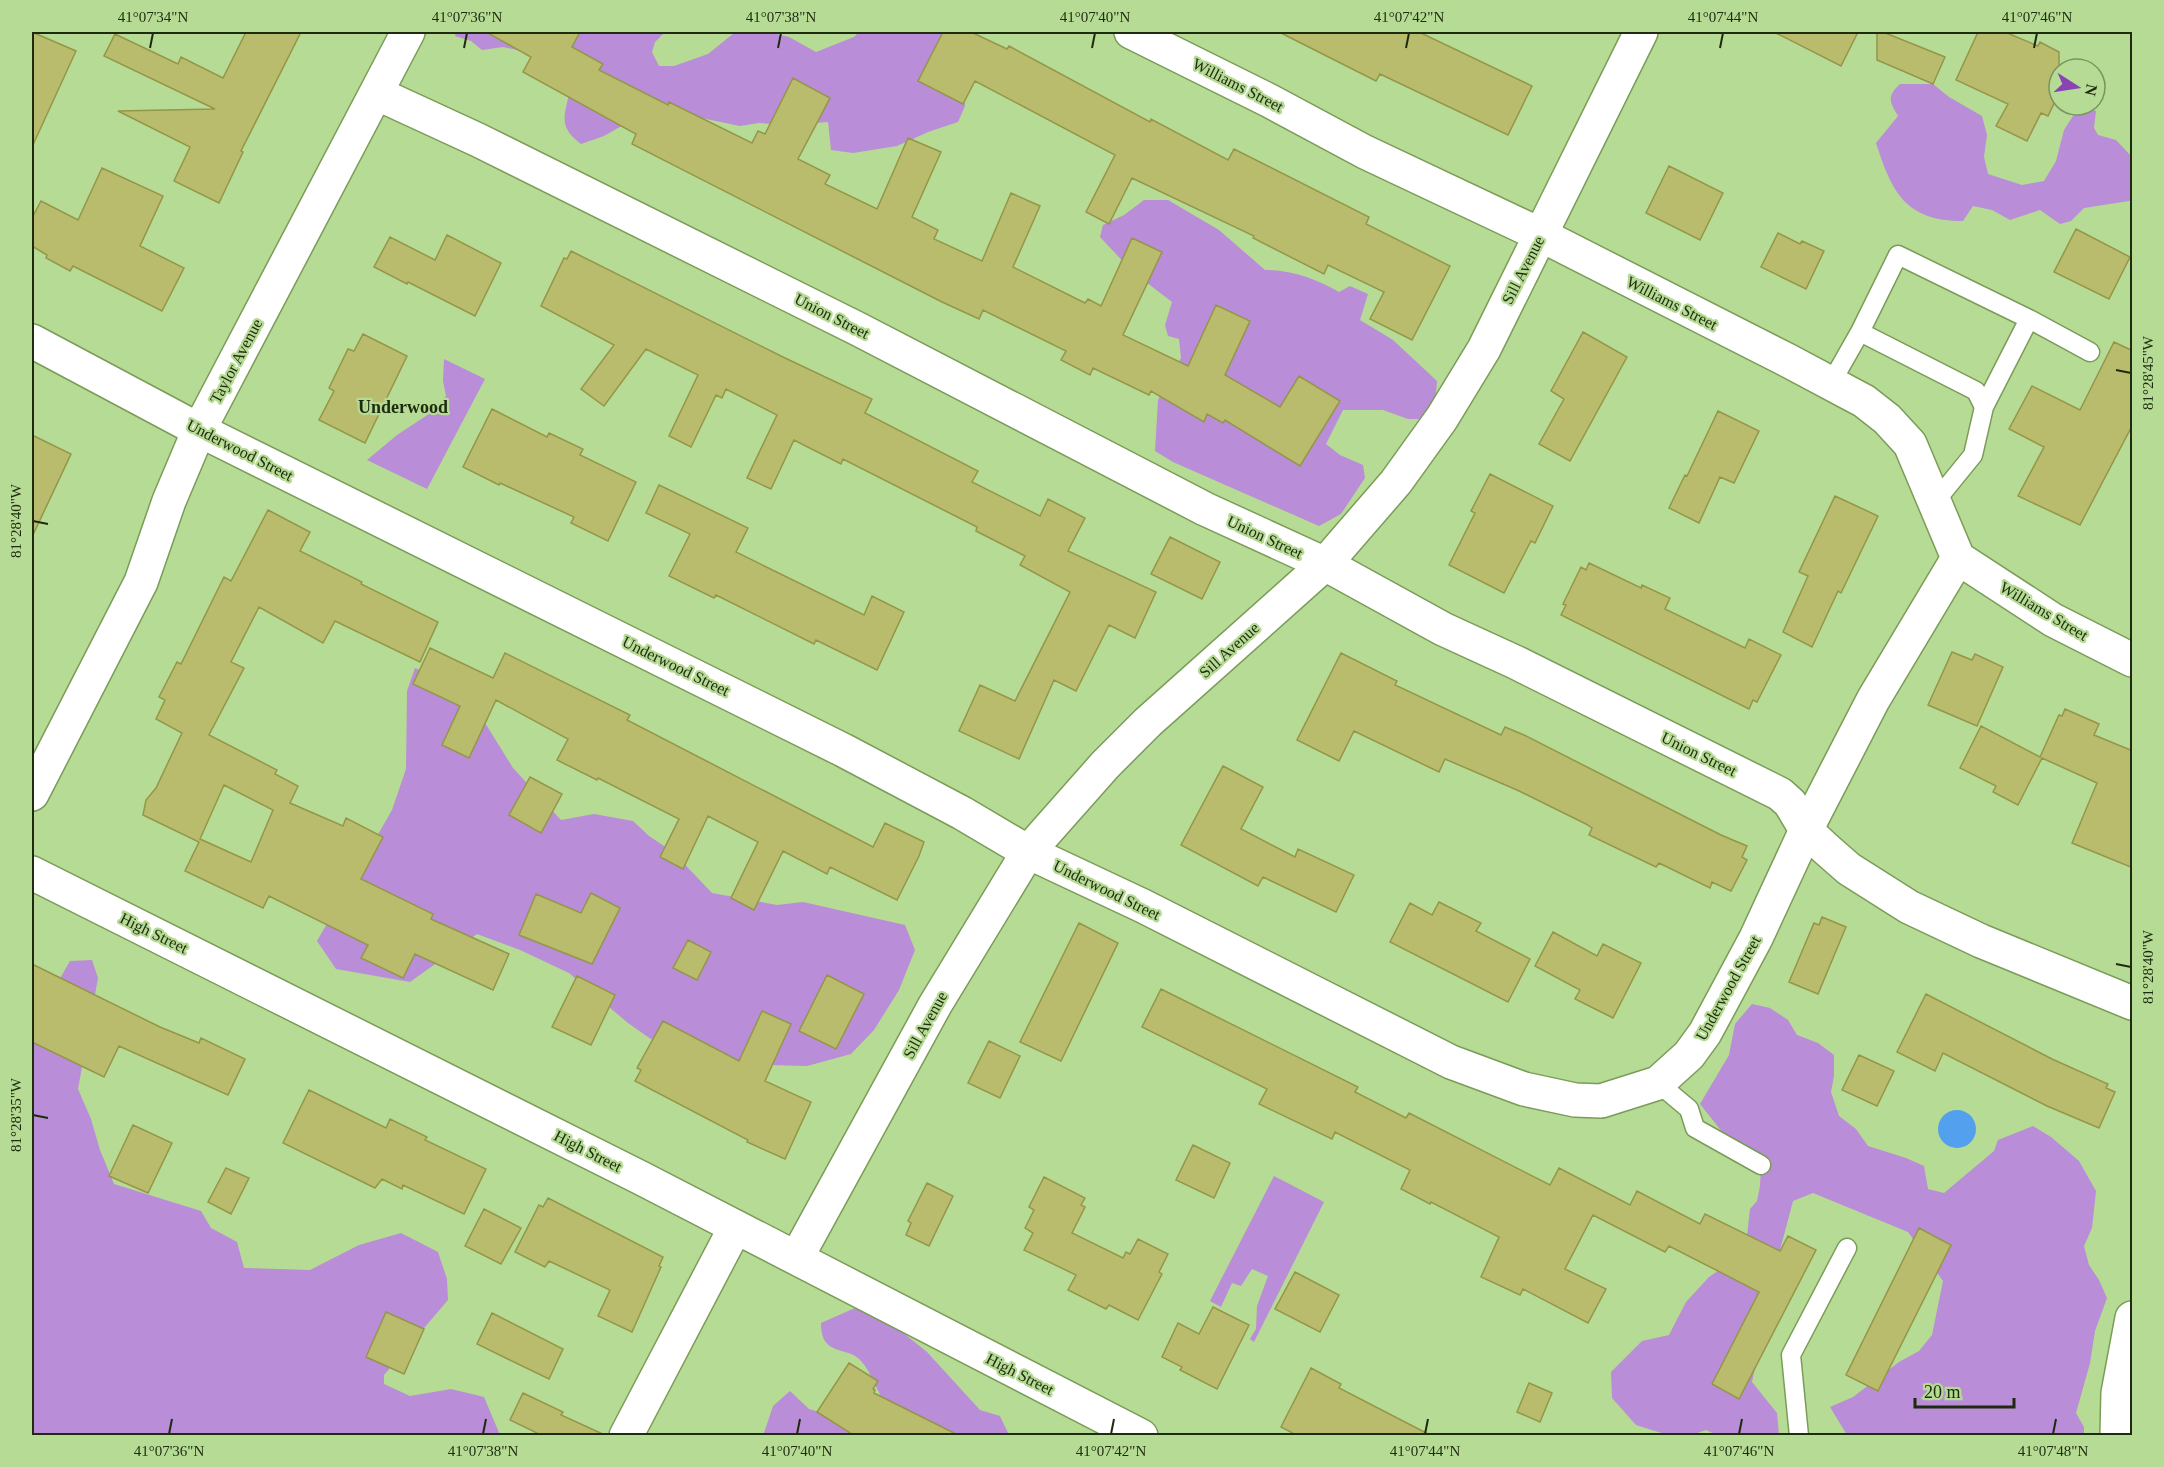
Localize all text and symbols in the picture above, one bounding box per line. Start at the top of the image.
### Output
text: 41°07'34"N [118,9,188,25]
text: 41°07'36"N [432,9,502,25]
text: 41°07'38"N [746,9,816,25]
text: 41°07'40"N [1060,9,1130,25]
text: 41°07'42"N [1374,9,1444,25]
text: 41°07'44"N [1688,9,1758,25]
text: 41°07'46"N [2002,9,2072,25]
street label: Williams Street [1190,55,1287,115]
north arrow [2047,57,2107,117]
text: N [2082,83,2101,98]
street label: Sill Avenue [1499,233,1547,307]
street label: Williams Street [1624,273,1721,333]
street label: Union Street [792,290,873,342]
street label: Taylor Avenue [207,316,266,407]
text: 81°28'45"W [2140,335,2156,410]
district label: Underwood [358,397,448,417]
street label: Underwood Street [184,416,296,484]
text: 81°28'40"W [8,483,24,558]
street label: Union Street [1225,512,1306,562]
street label: Williams Street [1997,578,2091,644]
street label: Sill Avenue [1196,619,1262,681]
street label: Underwood Street [620,633,733,699]
street label: Union Street [1659,729,1740,780]
street label: Underwood Street [1051,857,1164,923]
street label: High Street [117,909,191,958]
text: 81°28'40"W [2140,929,2156,1004]
street label: Underwood Street [1692,932,1764,1043]
street label: Sill Avenue [900,989,950,1061]
text: 81°28'35"W [8,1077,24,1152]
street label: High Street [551,1127,625,1176]
street label: High Street [983,1350,1057,1399]
scale bar [1915,1371,2014,1409]
text: 20 m [1924,1382,1961,1402]
text: 41°07'36"N [134,1443,204,1459]
text: 41°07'38"N [448,1443,518,1459]
text: 41°07'40"N [762,1443,832,1459]
text: 41°07'42"N [1076,1443,1146,1459]
text: 41°07'44"N [1390,1443,1460,1459]
text: 41°07'46"N [1704,1443,1774,1459]
text: 41°07'48"N [2018,1443,2088,1459]

